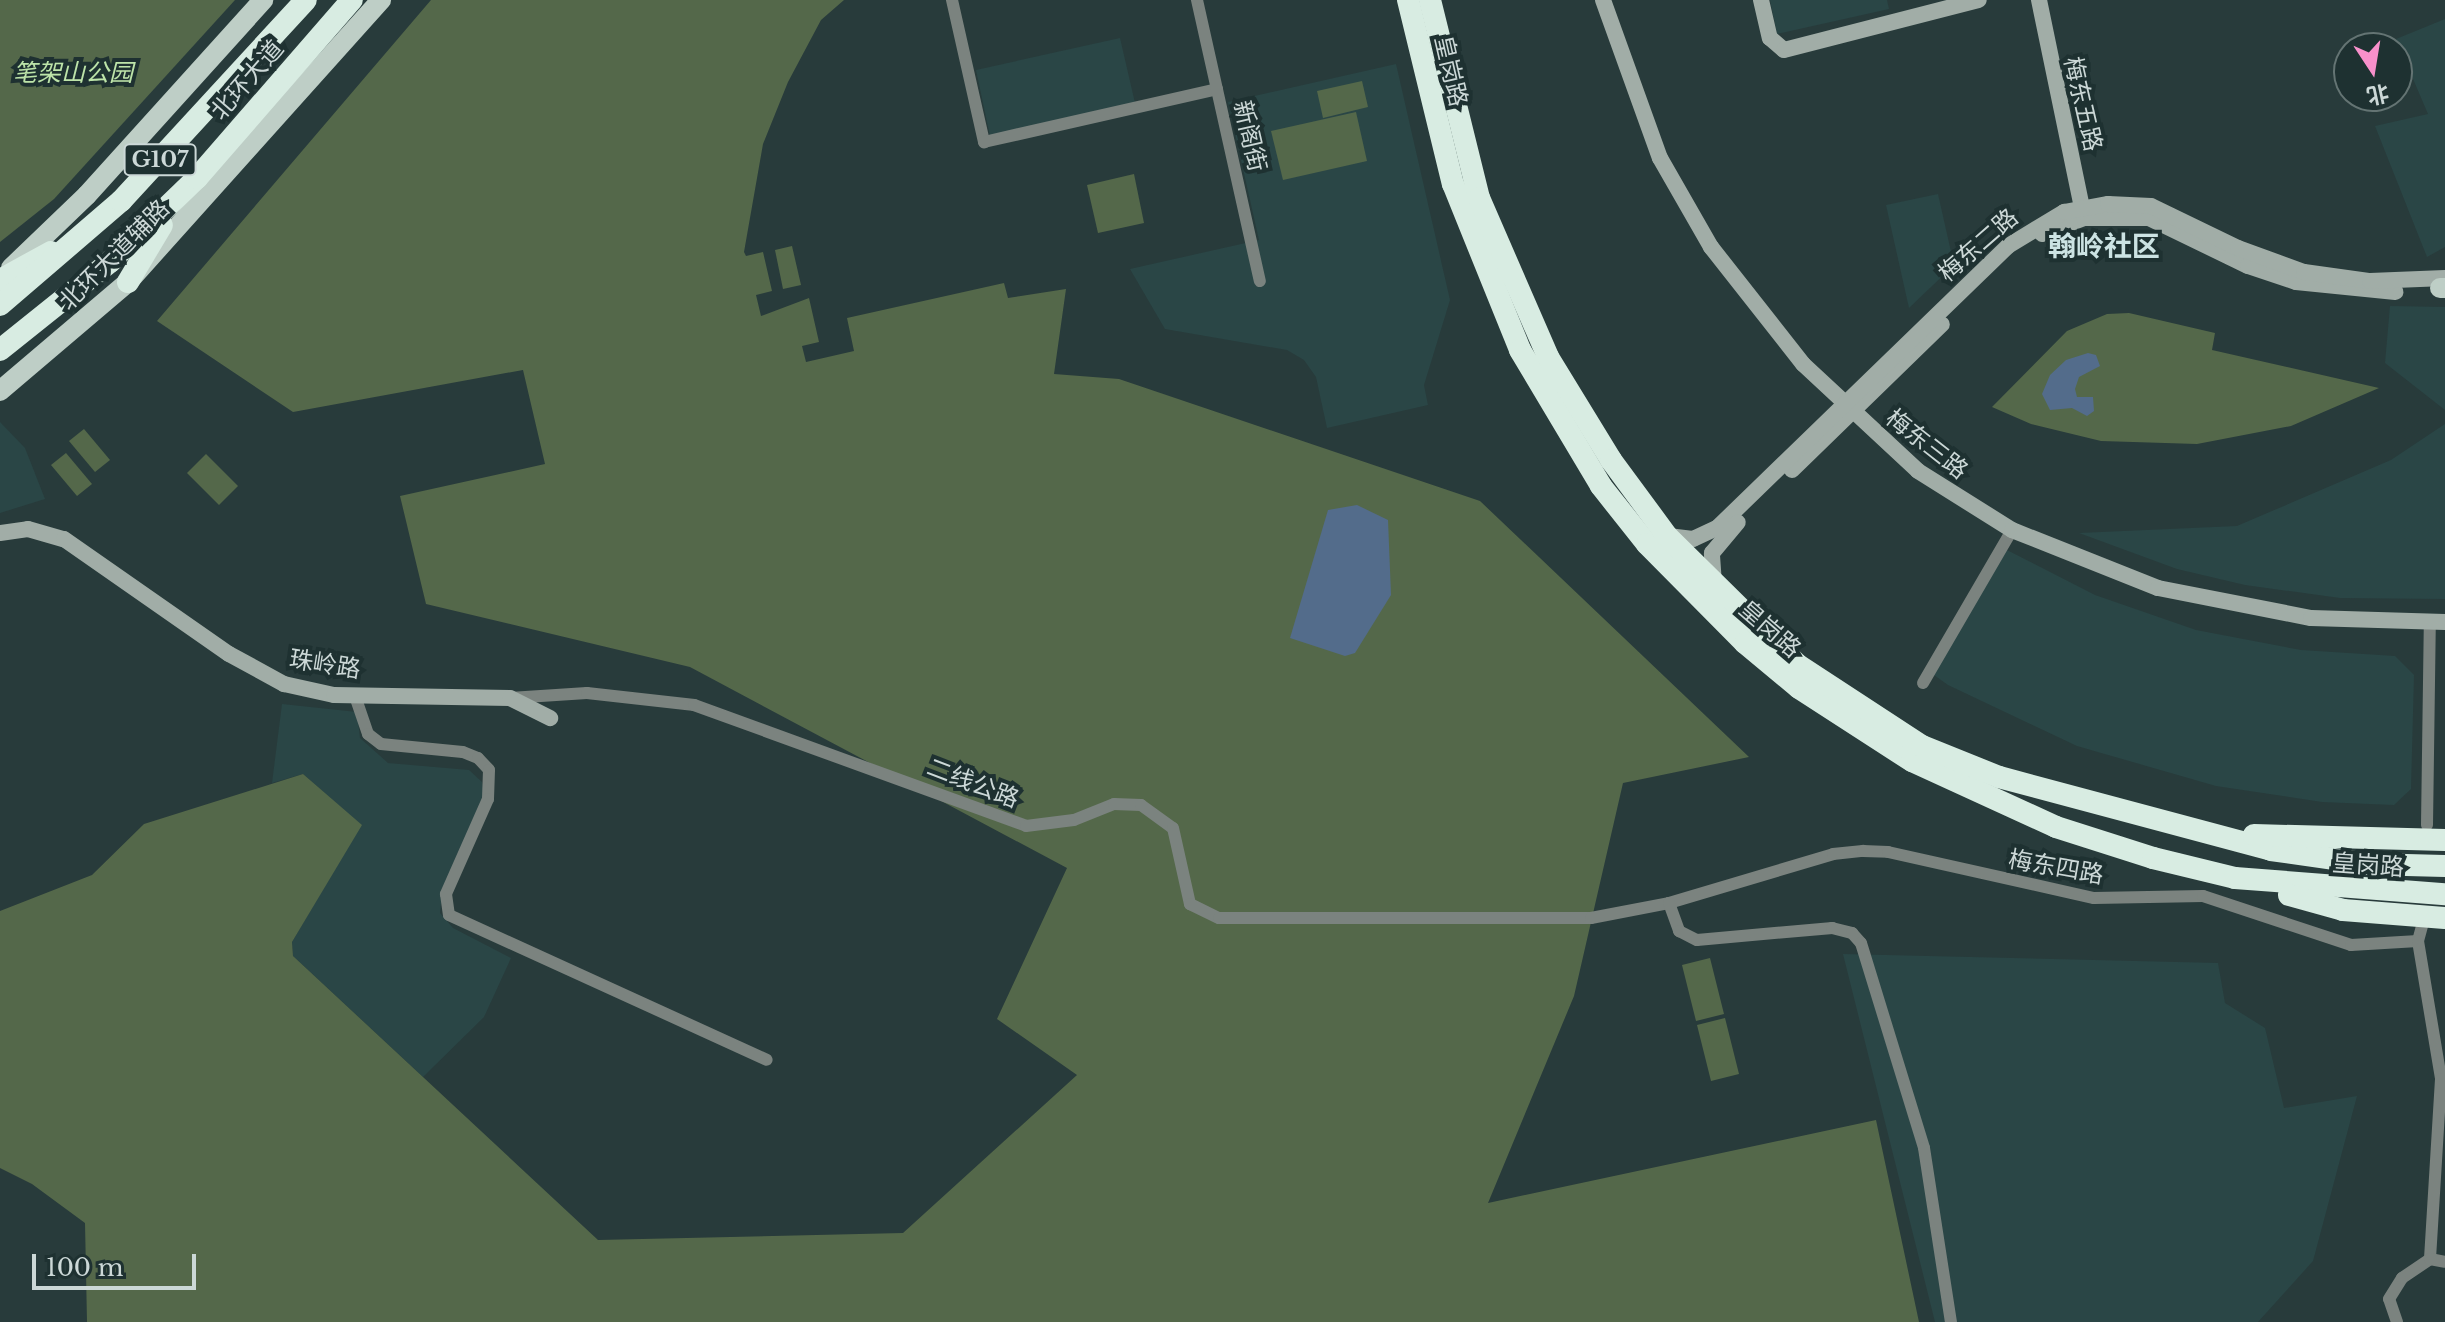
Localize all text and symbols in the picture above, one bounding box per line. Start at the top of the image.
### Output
north arrow [2333,32,2413,112]
street label: 皇岗路 [1429,33,1473,109]
street label: 北环大道 [205,34,289,126]
street label: 梅东五路 [2058,54,2108,154]
park label: 笔架山公园 [13,59,133,87]
text: 北 [2364,79,2391,110]
street label: 新阁街 [1228,98,1272,174]
road number: G107 [122,142,198,178]
street label: 北环大道辅路 [53,194,175,316]
street label: 梅东二路 [1932,203,2024,287]
district label: 翰岭社区 [2048,230,2160,264]
street label: 梅东三路 [1880,403,1974,485]
street label: 皇岗路 [1733,595,1807,663]
street label: 珠岭路 [287,644,363,684]
street label: 二线公路 [923,752,1023,814]
street label: 梅东四路 [2006,844,2106,890]
street label: 皇岗路 [2331,848,2405,882]
scale bar [36,1238,200,1288]
text: 100 m [46,1253,124,1282]

